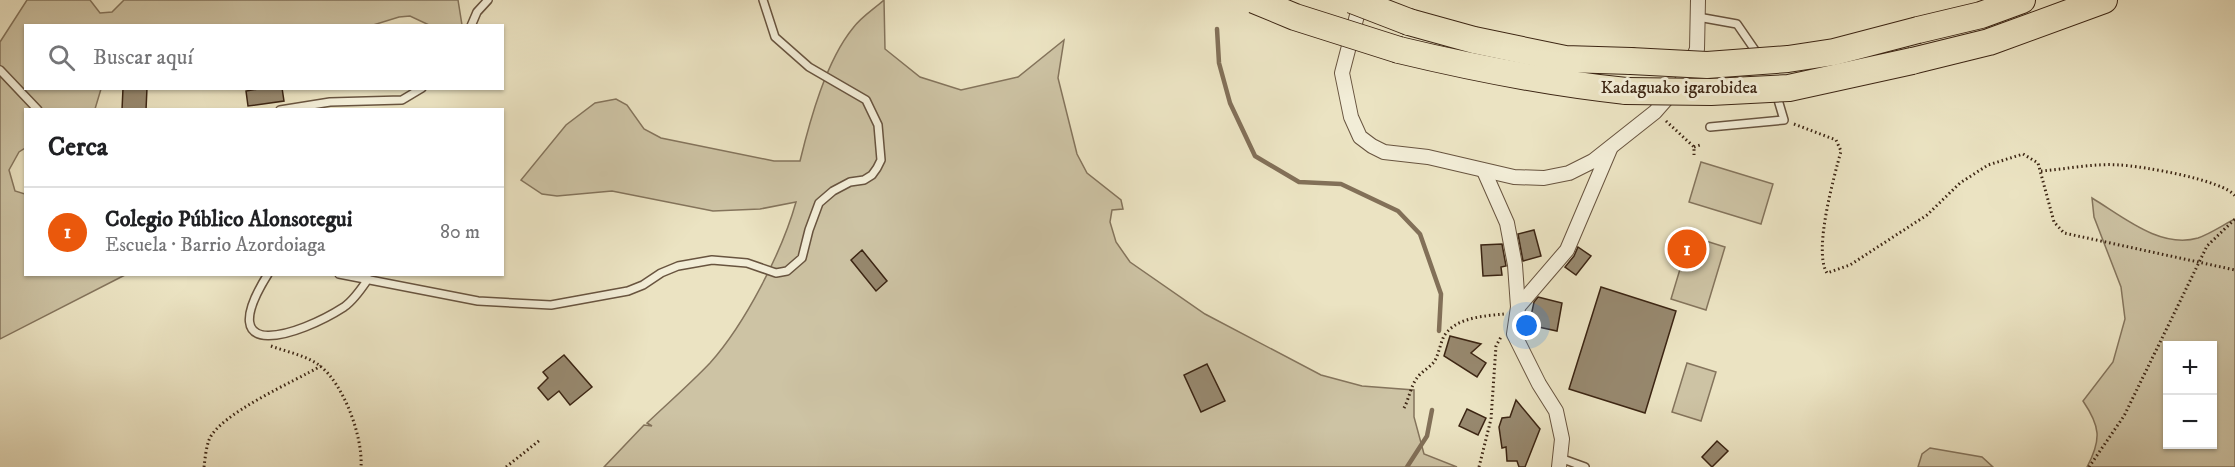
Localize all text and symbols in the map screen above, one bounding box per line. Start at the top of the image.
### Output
search box [24,24,504,90]
icon: search [45,41,78,74]
text: Buscar aquí [93,44,193,71]
street label: Kadaguako igarobidea [1600,77,1758,99]
text: Cerca [48,131,108,164]
text: Colegio Público Alonsotegui [105,206,352,233]
text: 1 [64,220,71,245]
text: 80 m [440,220,480,245]
pin: 1 [1668,226,1706,272]
text: Escuela · Barrio Azordoiaga [105,233,326,258]
your location [1512,311,1541,340]
map controls [2163,341,2217,449]
button: + [2163,341,2217,395]
button: − [2163,395,2217,449]

